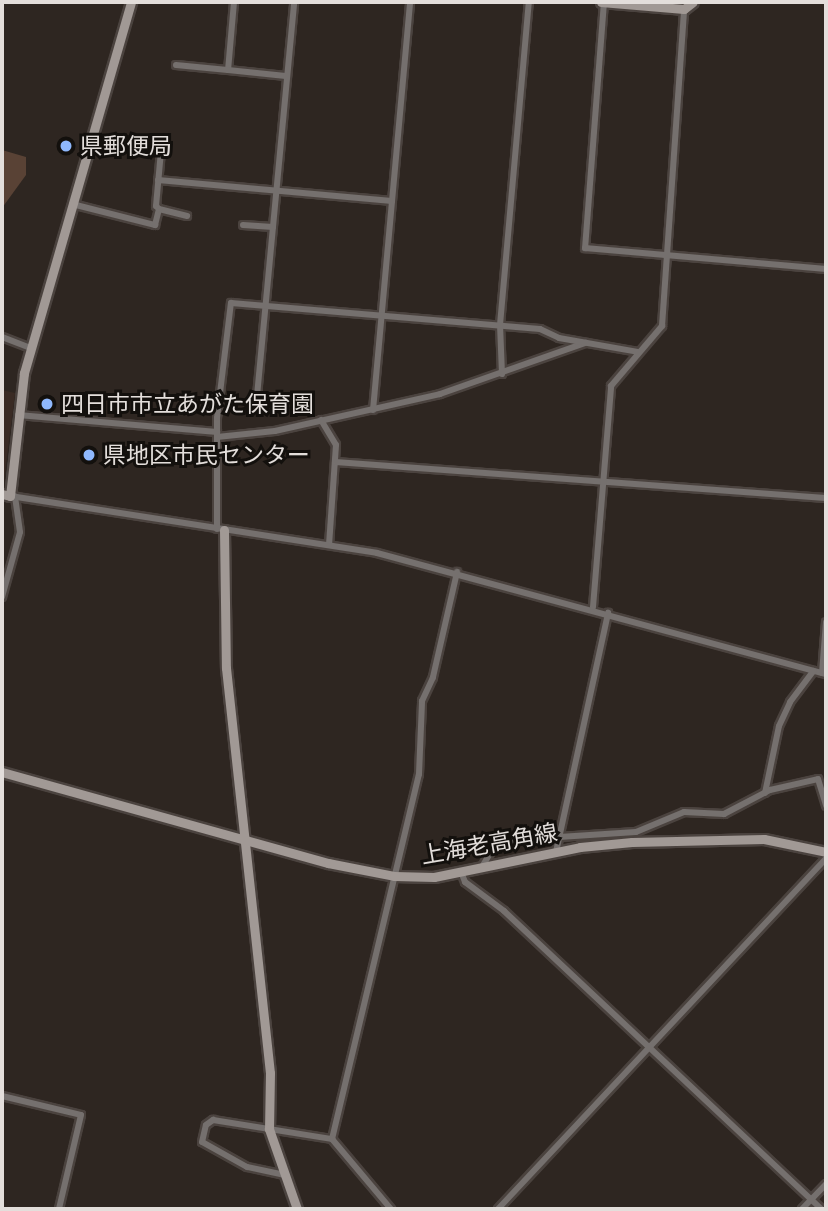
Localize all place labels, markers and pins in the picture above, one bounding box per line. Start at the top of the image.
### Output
place label: 県郵便局 [80,132,172,160]
marker: 県郵便局 [58,138,74,154]
place label: 四日市市立あがた保育園 [61,390,314,418]
marker: 四日市市立あがた保育園 [39,396,55,412]
place label: 県地区市民センター [103,441,310,469]
marker: 県地区市民センター [81,447,97,463]

